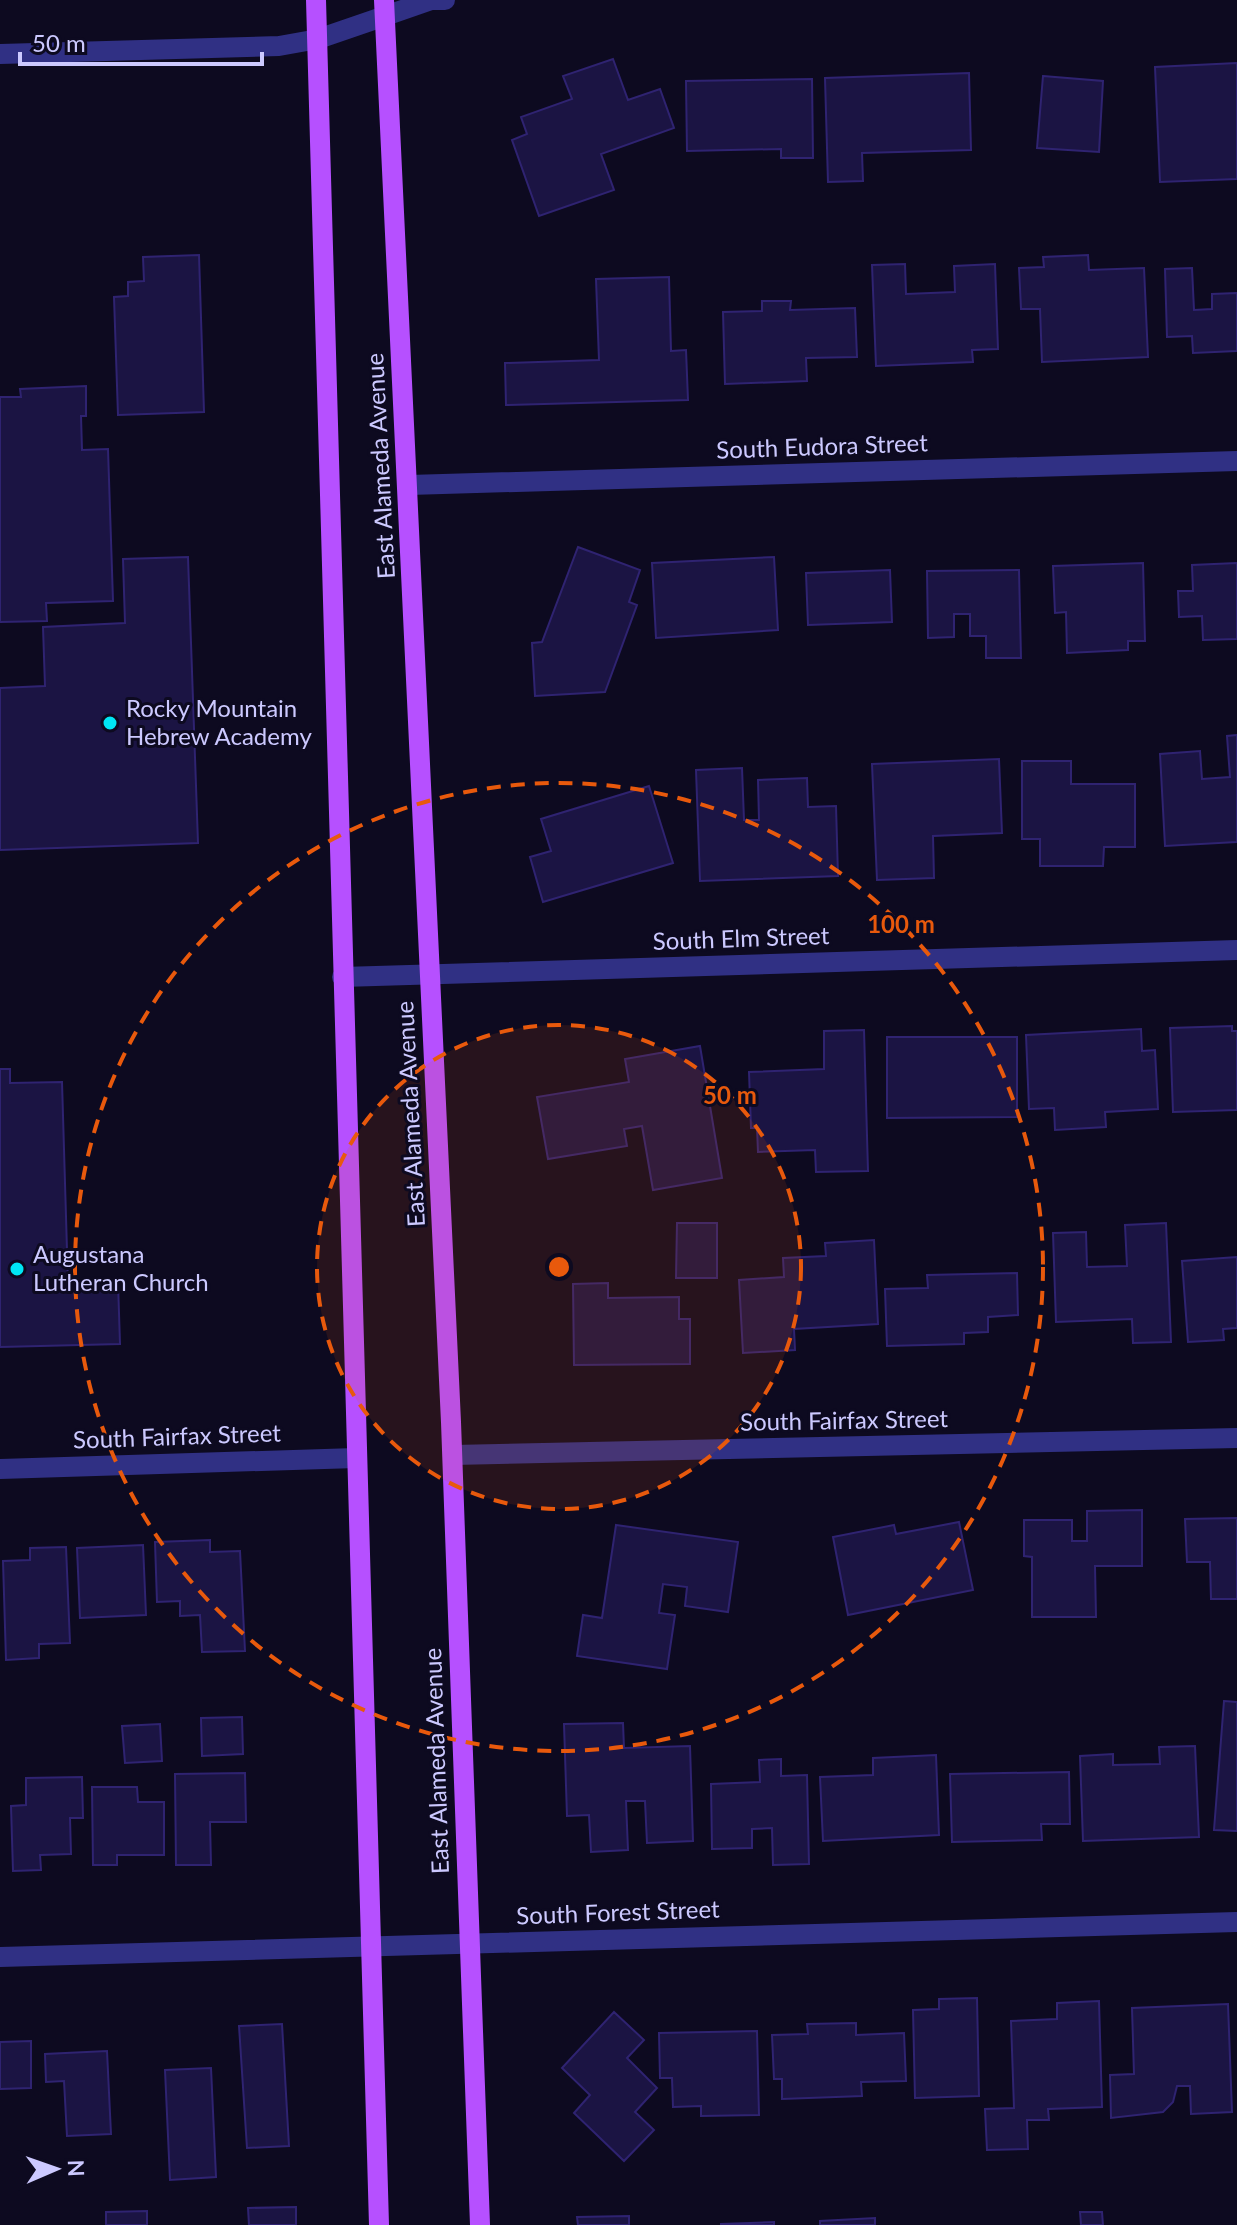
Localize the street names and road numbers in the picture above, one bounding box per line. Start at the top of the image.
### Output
street label: East Alameda Avenue [359,352,400,580]
street label: South Eudora Street [716,427,929,464]
street label: South Elm Street [652,920,830,955]
street label: East Alameda Avenue [389,1000,430,1228]
street label: South Fairfax Street [740,1403,949,1436]
street label: South Fairfax Street [73,1417,282,1454]
street label: East Alameda Avenue [417,1647,454,1875]
street label: South Forest Street [516,1893,721,1930]

